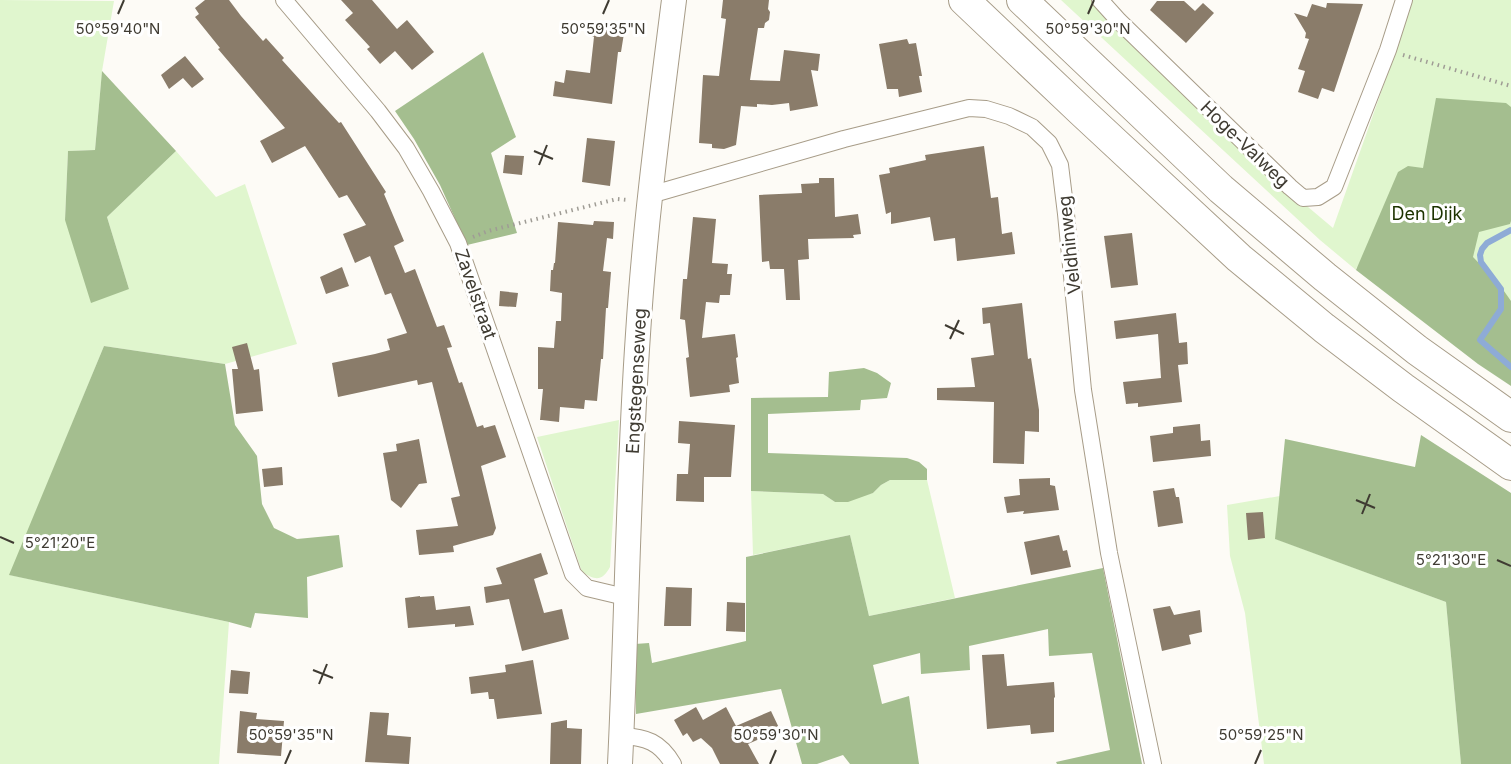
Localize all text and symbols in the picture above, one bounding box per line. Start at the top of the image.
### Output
text: 50°59'40"N [76,19,160,38]
text: 50°59'35"N [560,19,646,38]
text: 50°59'30"N [1045,19,1131,38]
street label: Hoge-Valweg [1196,97,1294,191]
street label: Veldhinweg [1053,195,1085,295]
park label: Den Dijk [1392,203,1463,224]
street label: Zavelstraat [451,246,501,342]
street label: Engstegenseweg [622,308,650,454]
text: 5°21'20"E [25,533,95,552]
text: 5°21'30"E [1416,550,1486,569]
text: 50°59'35"N [248,725,334,744]
text: 50°59'30"N [733,725,819,744]
text: 50°59'25"N [1219,725,1303,744]

